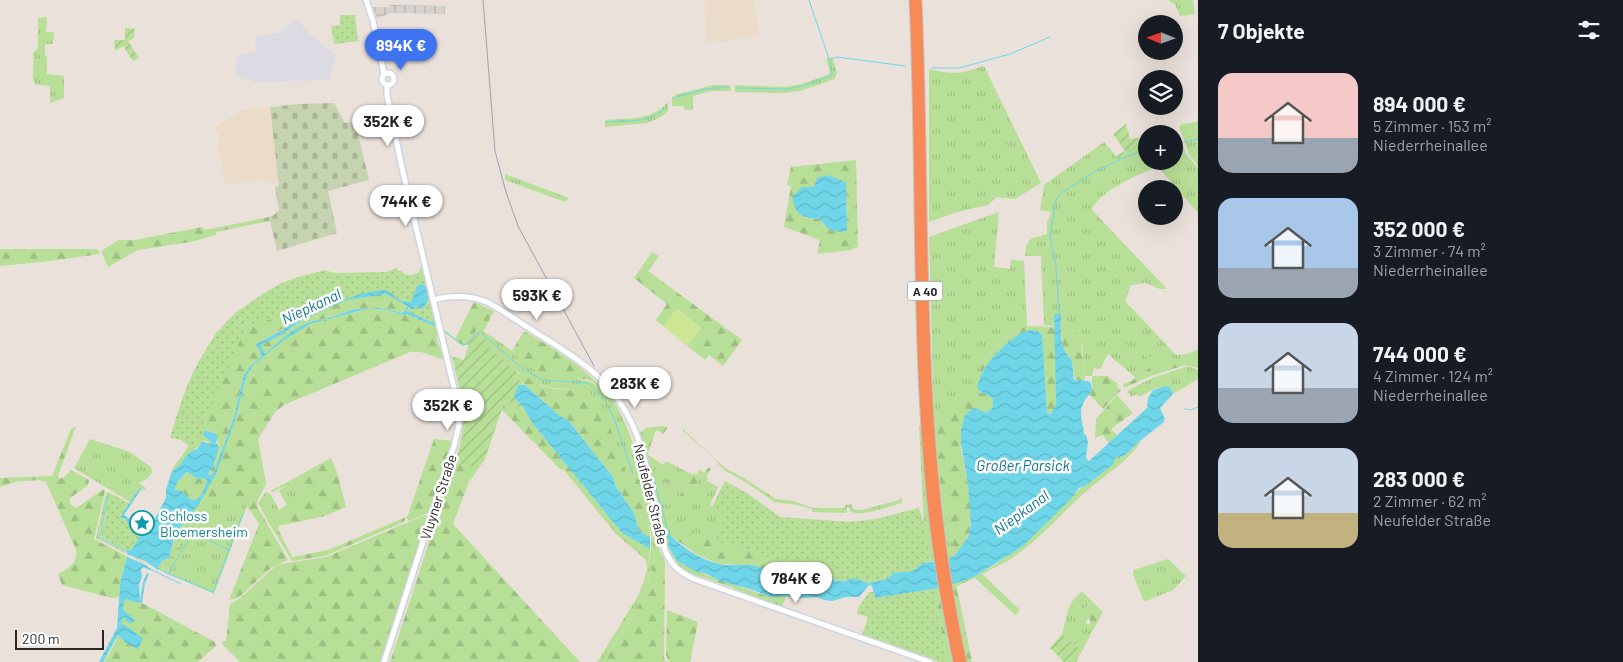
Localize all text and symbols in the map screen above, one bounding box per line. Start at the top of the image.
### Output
north arrow [1138,15,1182,60]
map controls [1138,15,1183,225]
icon: filters [1575,16,1603,44]
text: 7 Objekte [1218,18,1305,43]
pin: 894K € [360,28,442,71]
text: 894K € [376,35,426,54]
button: layers [1138,70,1183,115]
text: 894 000 € [1373,91,1466,116]
icon: home [1258,93,1318,153]
pin: 352K € [347,104,429,147]
text: 352K € [363,111,413,130]
text: 5 Zimmer · 153 m² [1373,116,1491,135]
button: + [1138,125,1183,170]
text: Niederrheinallee [1373,135,1488,154]
button: − [1138,180,1183,225]
pin: 744K € [365,184,447,227]
text: 744K € [381,191,431,210]
text: 352 000 € [1373,216,1465,241]
icon: home [1258,218,1318,278]
text: 3 Zimmer · 74 m² [1373,241,1486,260]
text: Niederrheinallee [1373,260,1488,279]
pin: 593K € [496,278,578,321]
road number: A 40 [908,282,942,300]
water label: Niepkanal [278,284,344,328]
text: 593K € [512,285,562,304]
text: 744 000 € [1373,341,1466,366]
icon: home [1258,343,1318,403]
pin: 283K € [594,366,676,409]
text: 4 Zimmer · 124 m² [1373,366,1493,385]
text: 283K € [610,373,660,392]
text: Niederrheinallee [1373,385,1488,404]
pin: 352K € [407,388,489,431]
text: 352K € [423,395,473,414]
street label: Neufelder Straße [630,442,672,546]
street label: Vluyner Straße [416,452,460,542]
water label: Großer Parsick [976,456,1070,474]
text: 283 000 € [1373,466,1465,491]
icon: home [1258,468,1318,528]
water label: Niepkanal [990,486,1052,538]
text: 2 Zimmer · 62 m² [1373,491,1487,510]
place label: Schloss Bloemersheim [160,507,248,540]
place icon: Schloss Bloemersheim [129,510,155,536]
text: Neufelder Straße [1373,510,1491,529]
pin: 784K € [755,562,837,604]
text: 784K € [771,568,821,587]
scale bar [15,627,104,650]
text: 200 m [22,630,60,647]

